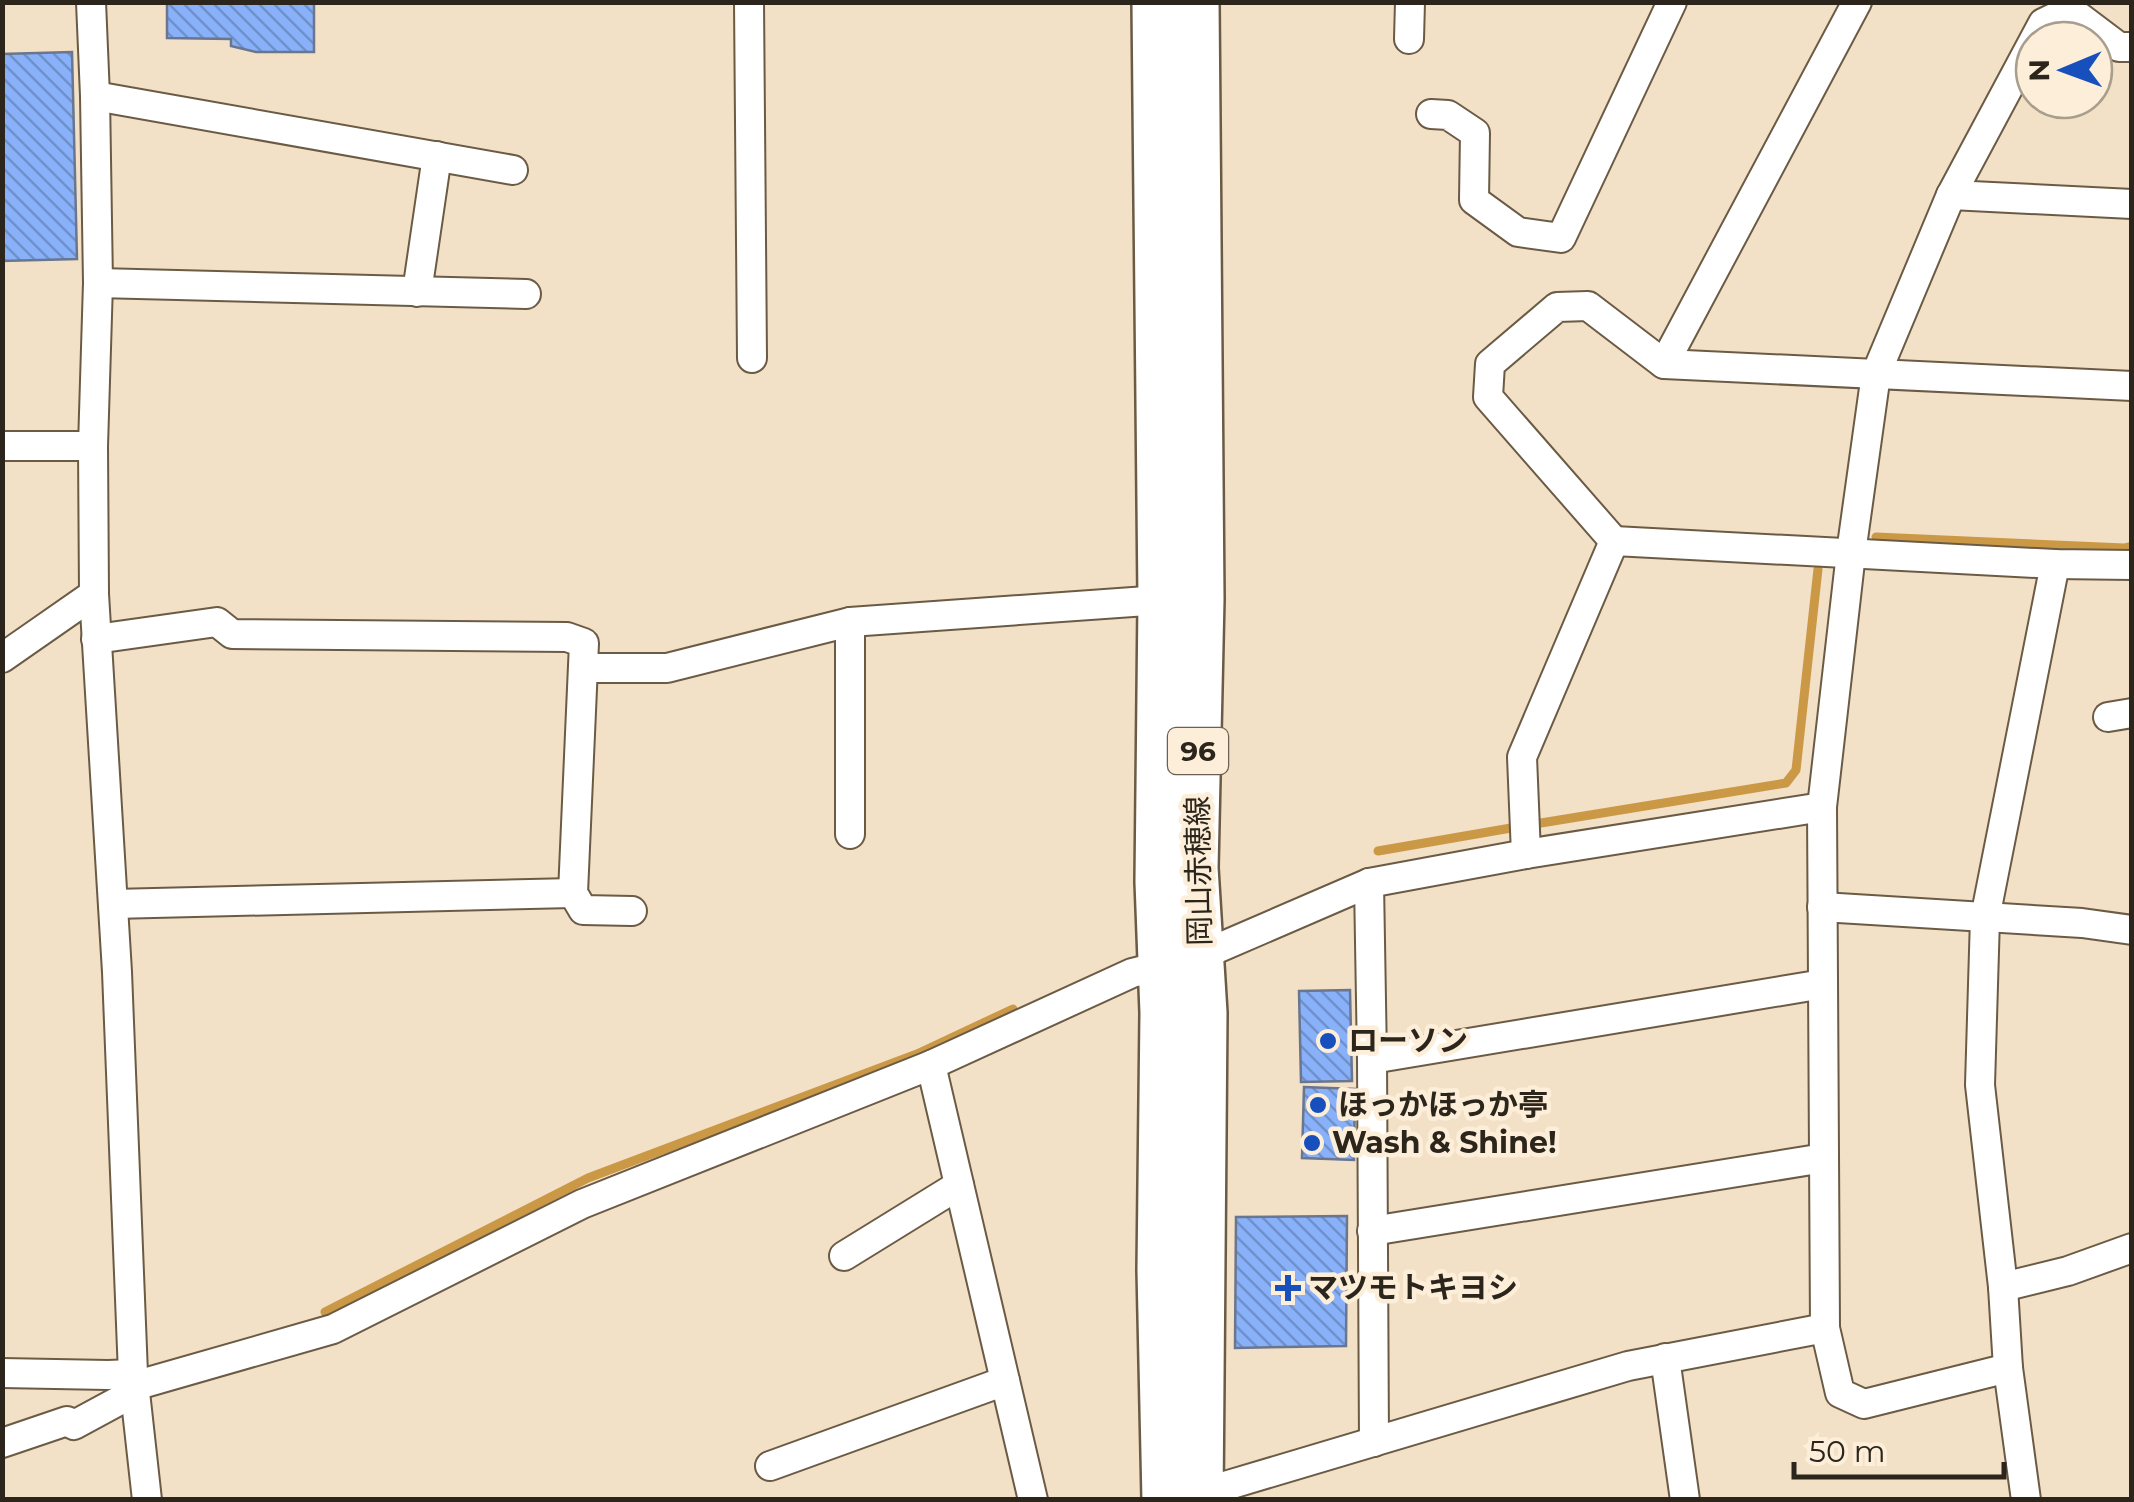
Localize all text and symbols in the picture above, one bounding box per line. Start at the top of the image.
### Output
north arrow [2014,20,2114,120]
text: N [2022,59,2056,82]
road number: 96 [1168,728,1228,774]
street label: 岡山赤穂線 [1179,796,1218,946]
place label: ローソン [1348,1022,1468,1059]
marker: ローソン [1317,1030,1339,1052]
place label: ほっかほっか亭 [1338,1086,1548,1123]
marker: ほっかほっか亭 [1307,1094,1329,1116]
place label: Wash & Shine! [1332,1124,1557,1161]
marker: Wash & Shine! [1301,1132,1323,1154]
place label: マツモトキヨシ [1308,1269,1518,1306]
marker: マツモトキヨシ [1277,1277,1299,1299]
scale bar [1794,1417,2004,1479]
text: 50 m [1809,1433,1886,1470]

